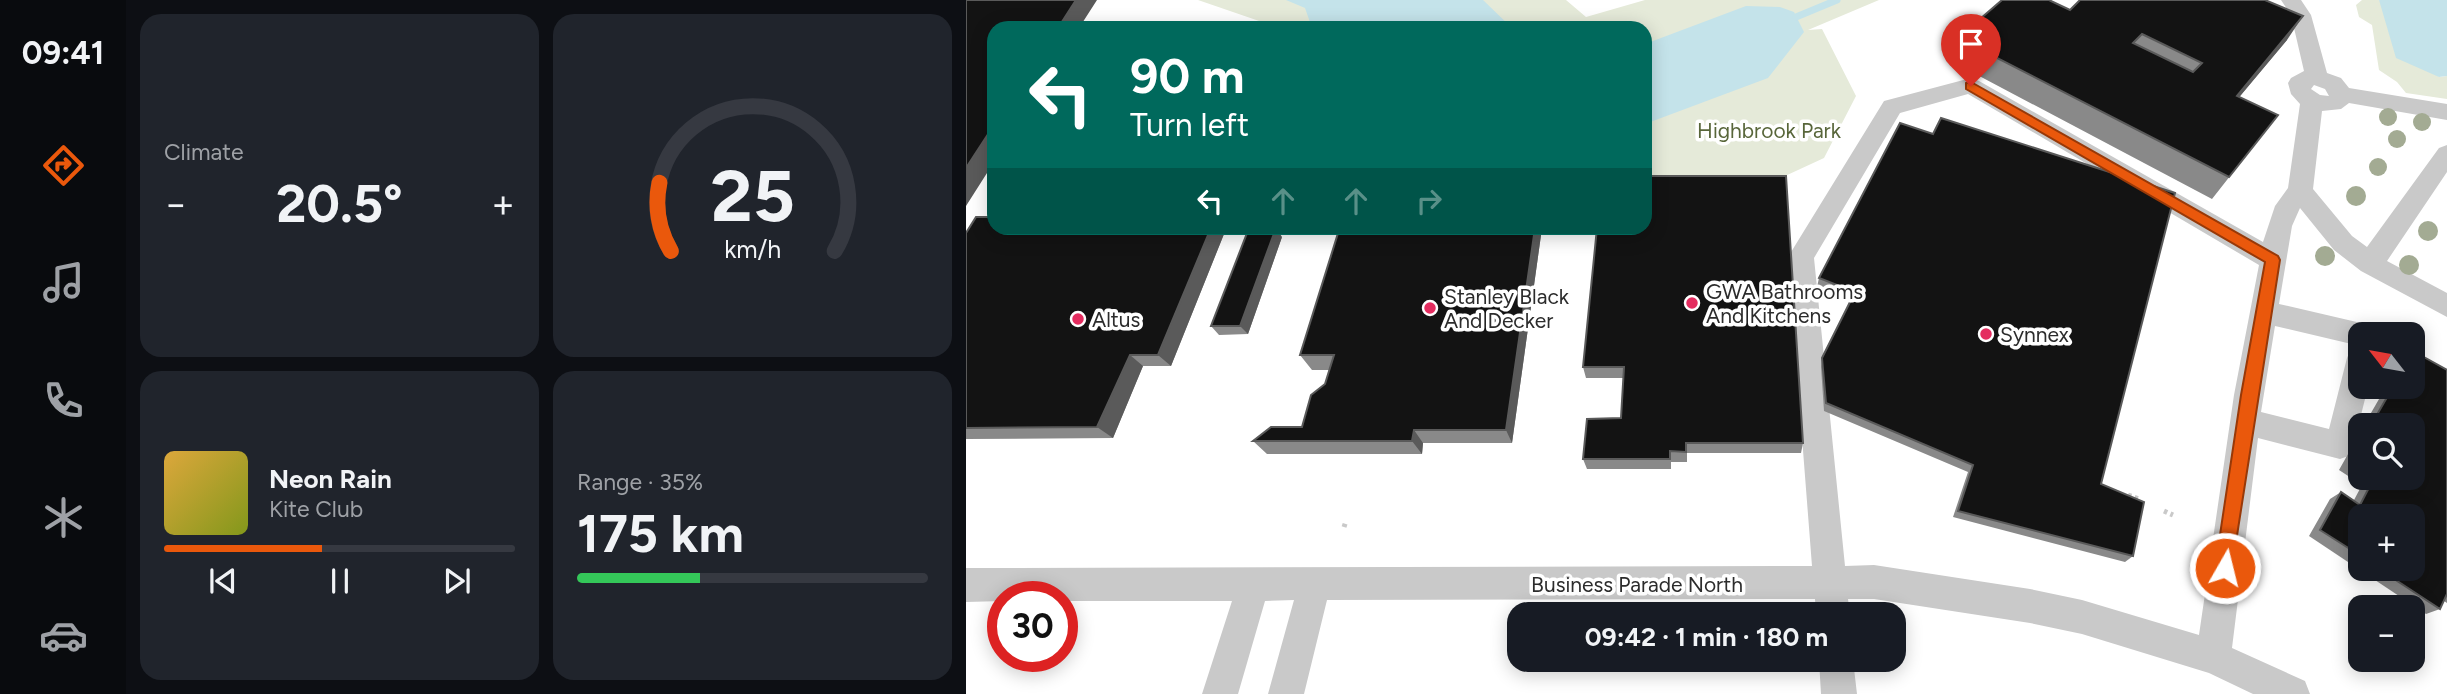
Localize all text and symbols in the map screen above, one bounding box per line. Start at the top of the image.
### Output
pin [1941,14,2001,86]
icon: arrive [1952,25,1990,63]
text: 09:41 [22,34,104,72]
text: 90 m [1130,46,1245,105]
icon: left [1015,49,1106,140]
text: Turn left [1130,106,1249,144]
park label: Highbrook Park [1697,118,1842,143]
text: Climate [164,138,243,166]
icon: directions [39,141,88,190]
text: 25 [710,153,795,240]
text: 20.5° [276,173,403,235]
text: − [164,181,188,227]
text: + [491,181,515,227]
icon: left [1191,182,1229,220]
icon: ahead [1264,182,1302,220]
icon: ahead [1337,182,1375,220]
icon: right [1410,182,1448,220]
text: km/h [724,234,781,264]
icon: music [39,258,88,307]
place label: GWA Bathrooms And Kitchens [1706,279,1863,328]
place label: Stanley Black And Decker [1444,284,1570,333]
marker: GWA Bathrooms And Kitchens [1684,295,1700,311]
marker: Stanley Black And Decker [1422,300,1438,316]
place label: Altus [1092,307,1140,332]
marker: Altus [1070,311,1086,327]
place label: Synnex [2000,322,2069,347]
north arrow [2348,322,2426,399]
map controls [2348,322,2425,672]
marker: Synnex [1978,326,1994,342]
icon: phone [39,376,88,425]
button: search [2348,413,2425,490]
text: Neon Rain [269,463,392,495]
text: Range · 35% [577,468,703,496]
icon: climate [39,493,88,542]
text: Kite Club [269,495,363,523]
text: 175 km [577,503,744,565]
button: + [2348,504,2425,581]
position arrow [2188,531,2262,605]
icon: previous [204,562,242,600]
icon: pause [321,562,359,600]
icon: next [438,562,476,600]
street label: Business Parade North [1531,572,1743,597]
speed limit sign: 30 [987,581,1078,672]
button: − [2348,595,2425,672]
icon: car [39,611,88,660]
text: 09:42 · 1 min · 180 m [1585,621,1828,653]

